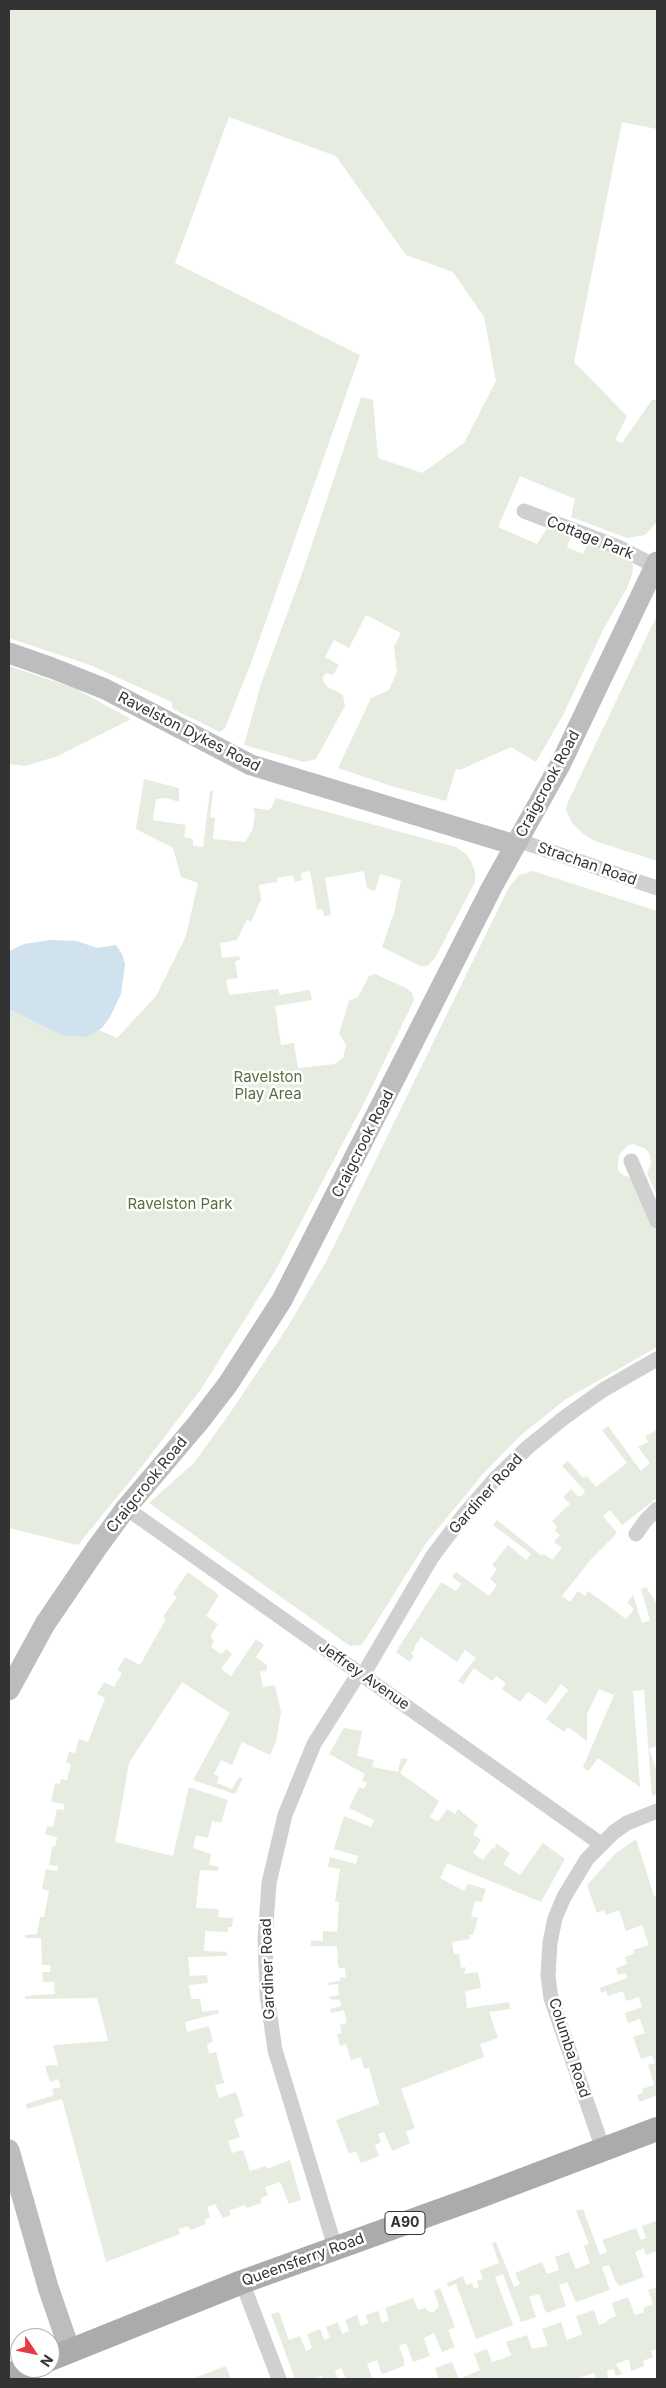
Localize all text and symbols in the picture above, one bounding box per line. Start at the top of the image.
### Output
street label: Cottage Park [544,512,636,564]
street label: Ravelston Dykes Road [115,688,263,776]
street label: Craigcrook Road [512,727,584,841]
street label: Strachan Road [535,839,639,889]
park label: Ravelston Play Area [234,1068,302,1103]
street label: Craigcrook Road [328,1087,398,1201]
park label: Ravelston Park [127,1195,233,1213]
street label: Craigcrook Road [103,1433,191,1537]
street label: Gardiner Road [445,1450,527,1538]
street label: Jeffrey Avenue [315,1638,413,1714]
street label: Gardiner Road [257,1918,279,2020]
street label: Columba Road [544,1996,594,2100]
road number: A90 [385,2212,425,2234]
street label: Queensferry Road [239,2229,367,2291]
north arrow [10,2328,60,2378]
text: N [37,2352,57,2370]

